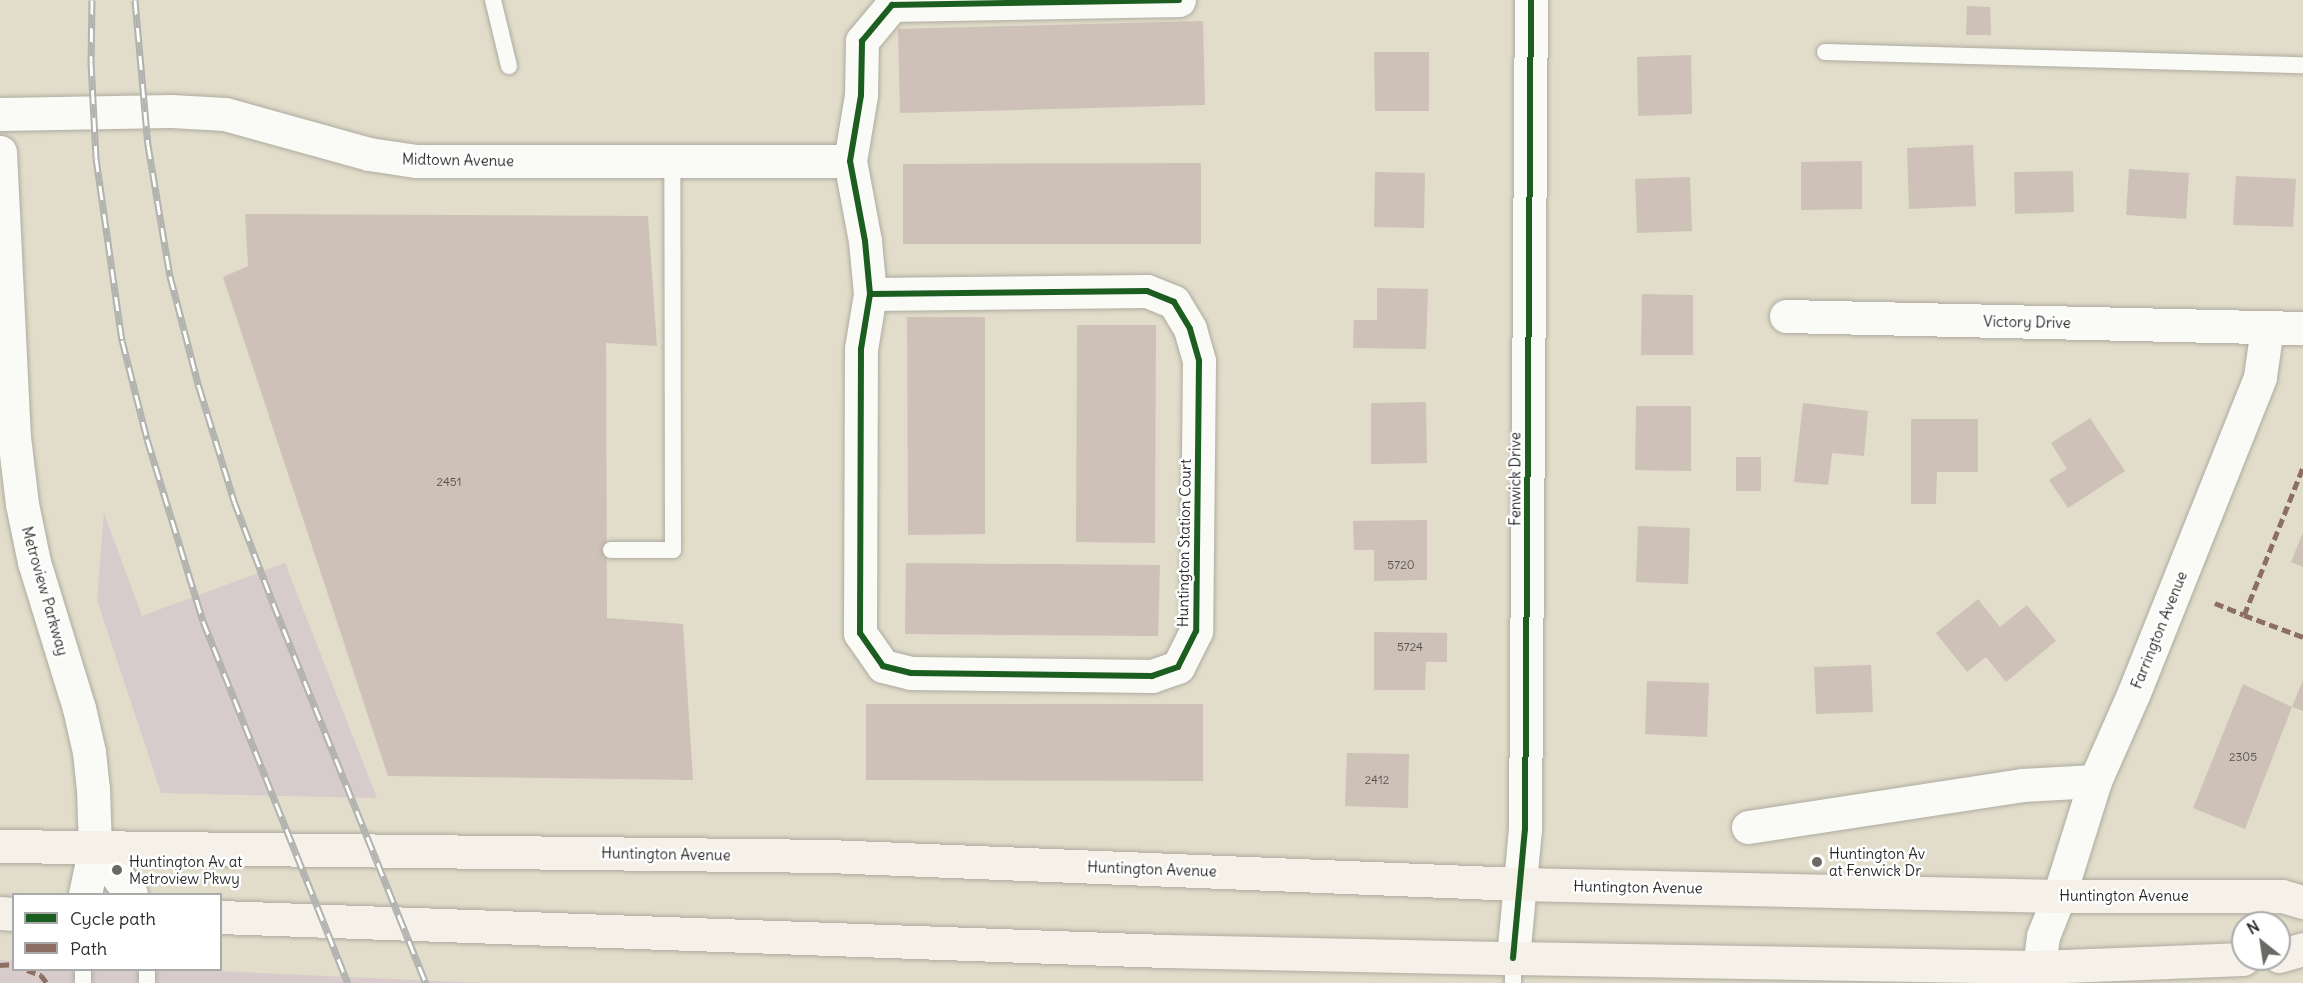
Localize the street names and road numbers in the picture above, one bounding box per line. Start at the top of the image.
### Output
street label: Midtown Avenue [402,150,514,170]
street label: Victory Drive [1983,312,2071,332]
street label: Fenwick Drive [1506,432,1524,526]
street label: Huntington Station Court [1174,459,1194,627]
street label: Metroview Parkway [18,524,72,658]
street label: Farrington Avenue [2127,569,2191,691]
street label: Huntington Avenue [601,844,731,864]
street label: Huntington Avenue [1087,858,1217,880]
street label: Huntington Avenue [1573,877,1703,897]
street label: Huntington Avenue [2059,887,2189,905]

